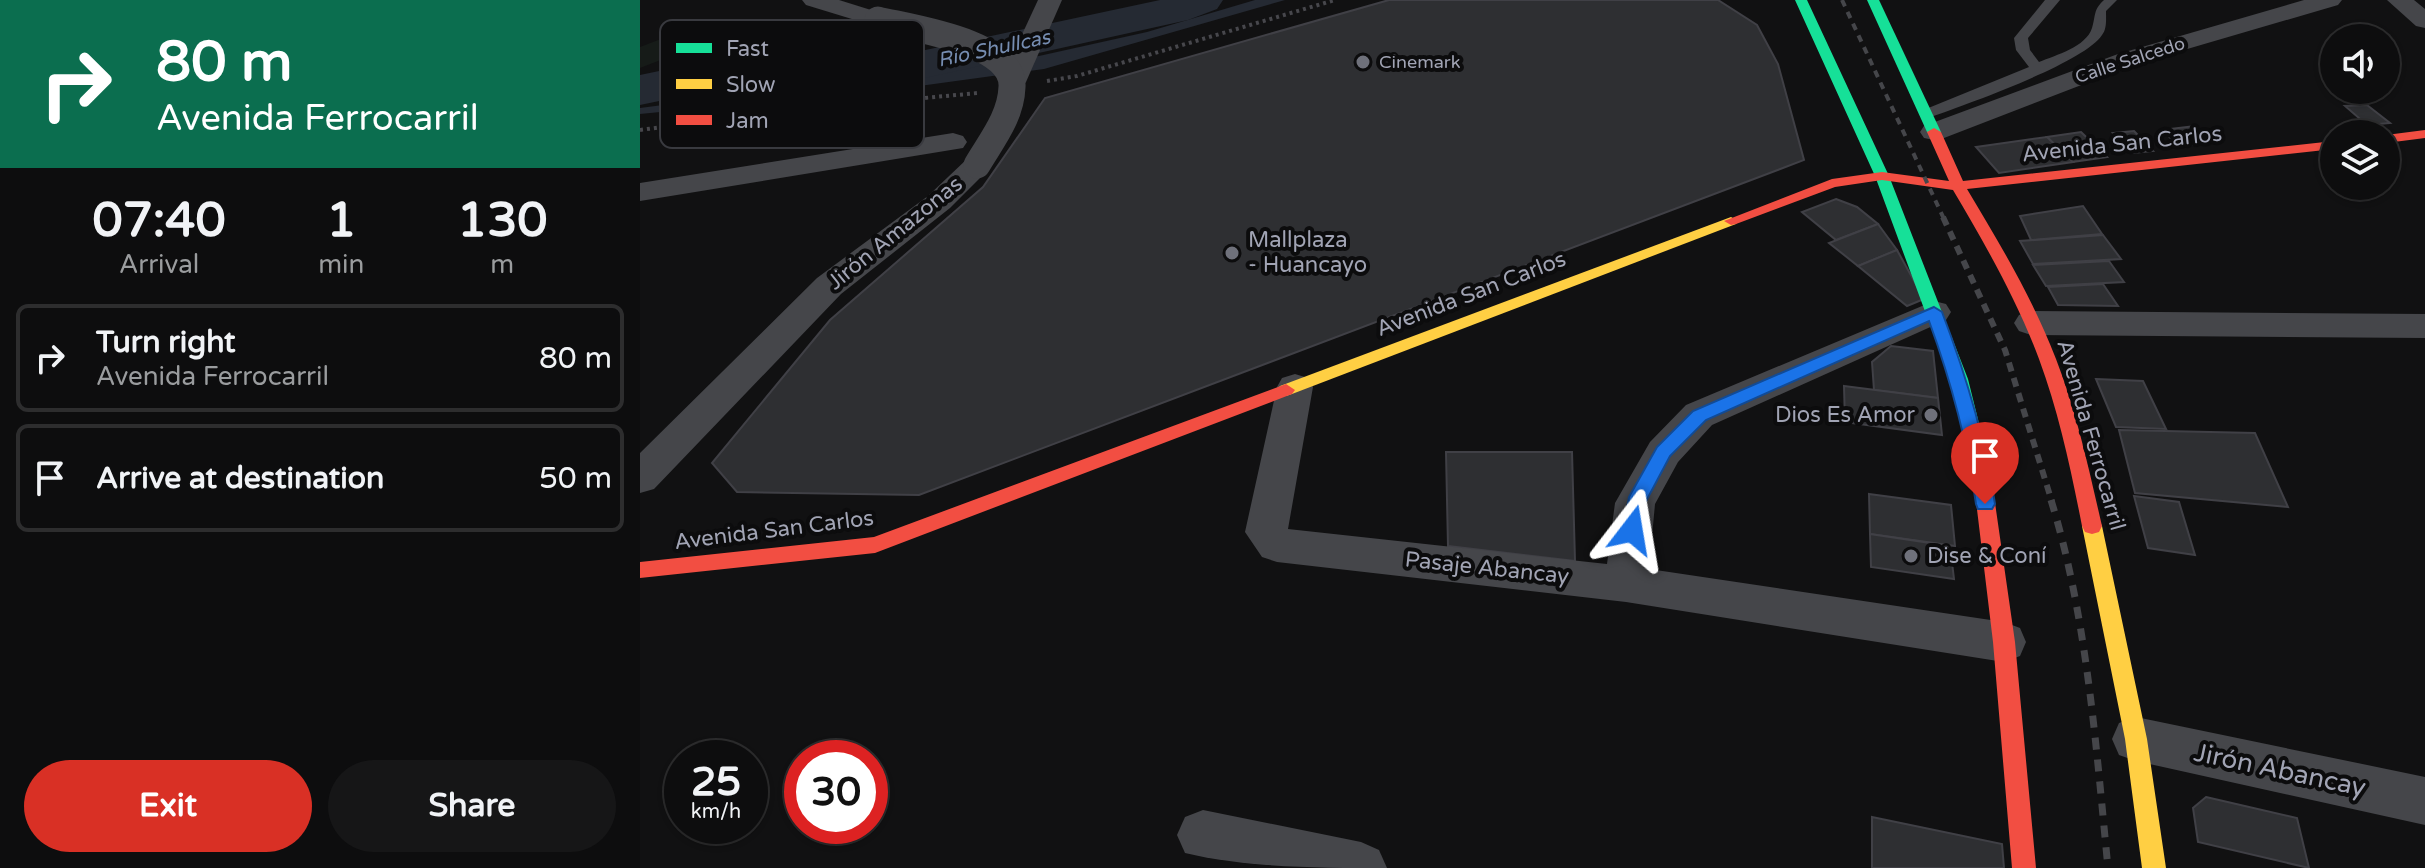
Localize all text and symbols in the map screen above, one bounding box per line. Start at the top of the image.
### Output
legend [660,20,924,148]
map controls [2320,24,2400,200]
button: sound [2320,24,2400,104]
water label: Río Shullcas [936,25,1054,73]
text: 80 m [156,29,292,96]
icon: right [24,32,128,136]
street label: Calle Salcedo [2072,32,2188,88]
text: Fast [726,36,769,62]
place label: Cinemark [1379,51,1461,73]
marker: Cinemark [1354,53,1372,71]
text: Slow [726,72,776,98]
text: Avenida Ferrocarril [156,97,479,140]
text: Jam [726,108,769,134]
button: layers [2320,120,2400,200]
street label: Avenida San Carlos [2021,121,2223,167]
street label: Jirón Amazonas [822,171,968,295]
text: 07:40 [93,192,226,250]
text: 1 [326,192,356,250]
text: 130 [457,192,547,250]
place label: Mallplaza - Huancayo [1248,227,1367,278]
marker: Mallplaza - Huancayo [1223,244,1241,262]
street label: Avenida San Carlos [1373,246,1569,342]
text: Arrival [119,249,199,280]
text: min [318,249,364,280]
text: m [490,249,514,280]
text: Turn right [96,324,236,361]
icon: right [28,336,72,380]
street label: Avenida Ferrocarril [2051,337,2131,533]
text: 80 m [539,340,612,377]
text: Avenida Ferrocarril [96,361,329,392]
place label: Dios Es Amor [1775,402,1916,428]
marker: Dios Es Amor [1922,406,1940,424]
pin [1951,422,2019,504]
icon: arrive [1963,434,2007,478]
icon: arrive [28,456,72,500]
text: Arrive at destination [96,460,384,497]
text: 50 m [539,460,612,497]
position arrow [1590,488,1674,572]
street label: Avenida San Carlos [673,505,875,555]
place label: Dise & Coní [1927,543,2047,569]
street label: Pasaje Abancay [1404,546,1571,590]
marker: Dise & Coní [1902,547,1920,565]
street label: Jirón Abancay [2191,737,2369,803]
speed limit sign: 30 [784,740,888,844]
text: 25 [691,758,741,806]
button: Exit [24,760,312,852]
button: Share [328,760,616,852]
text: km/h [691,800,741,824]

